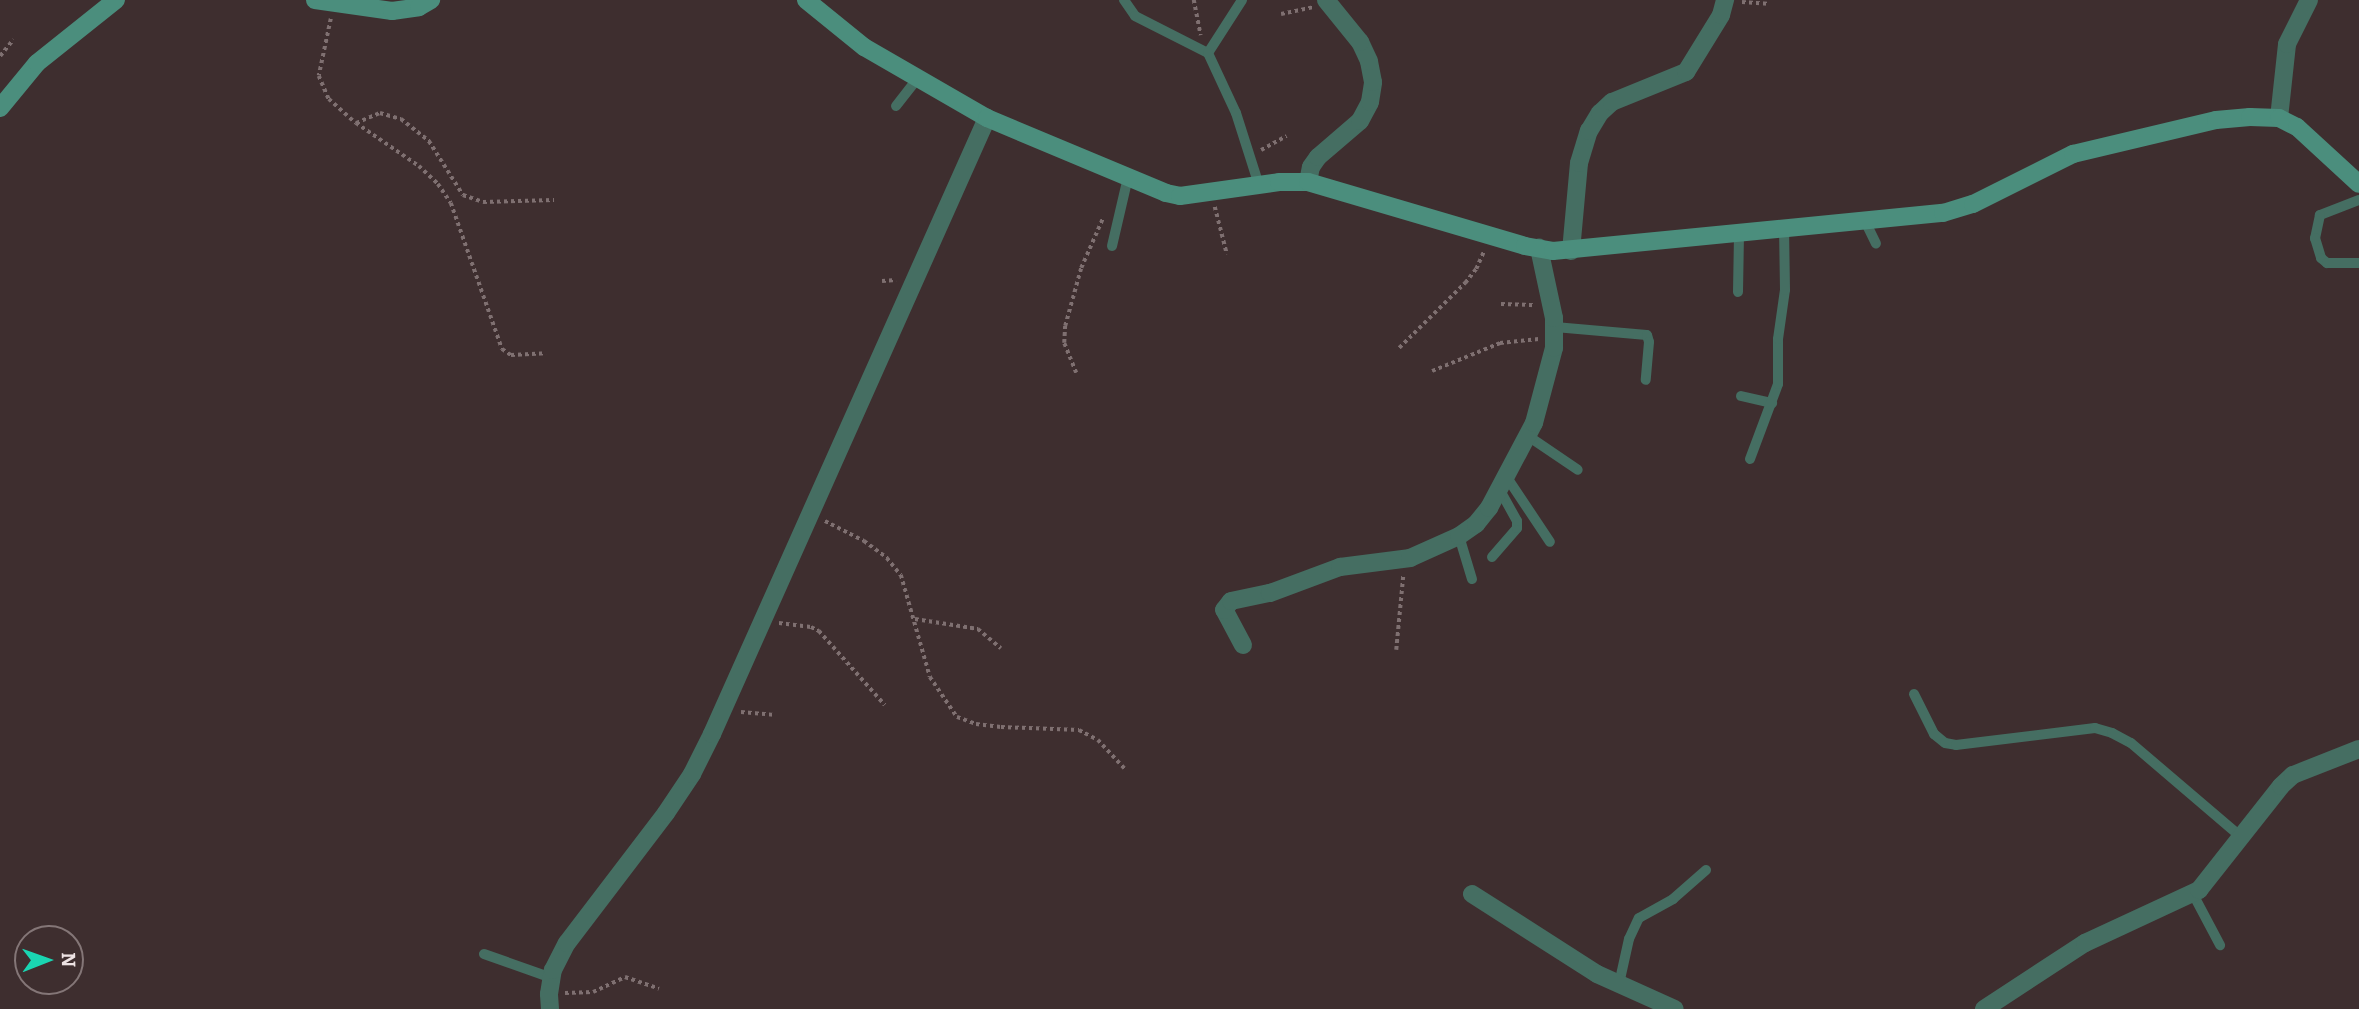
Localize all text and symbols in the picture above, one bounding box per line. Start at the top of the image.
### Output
north arrow [14,925,84,995]
text: N [57,952,80,967]

